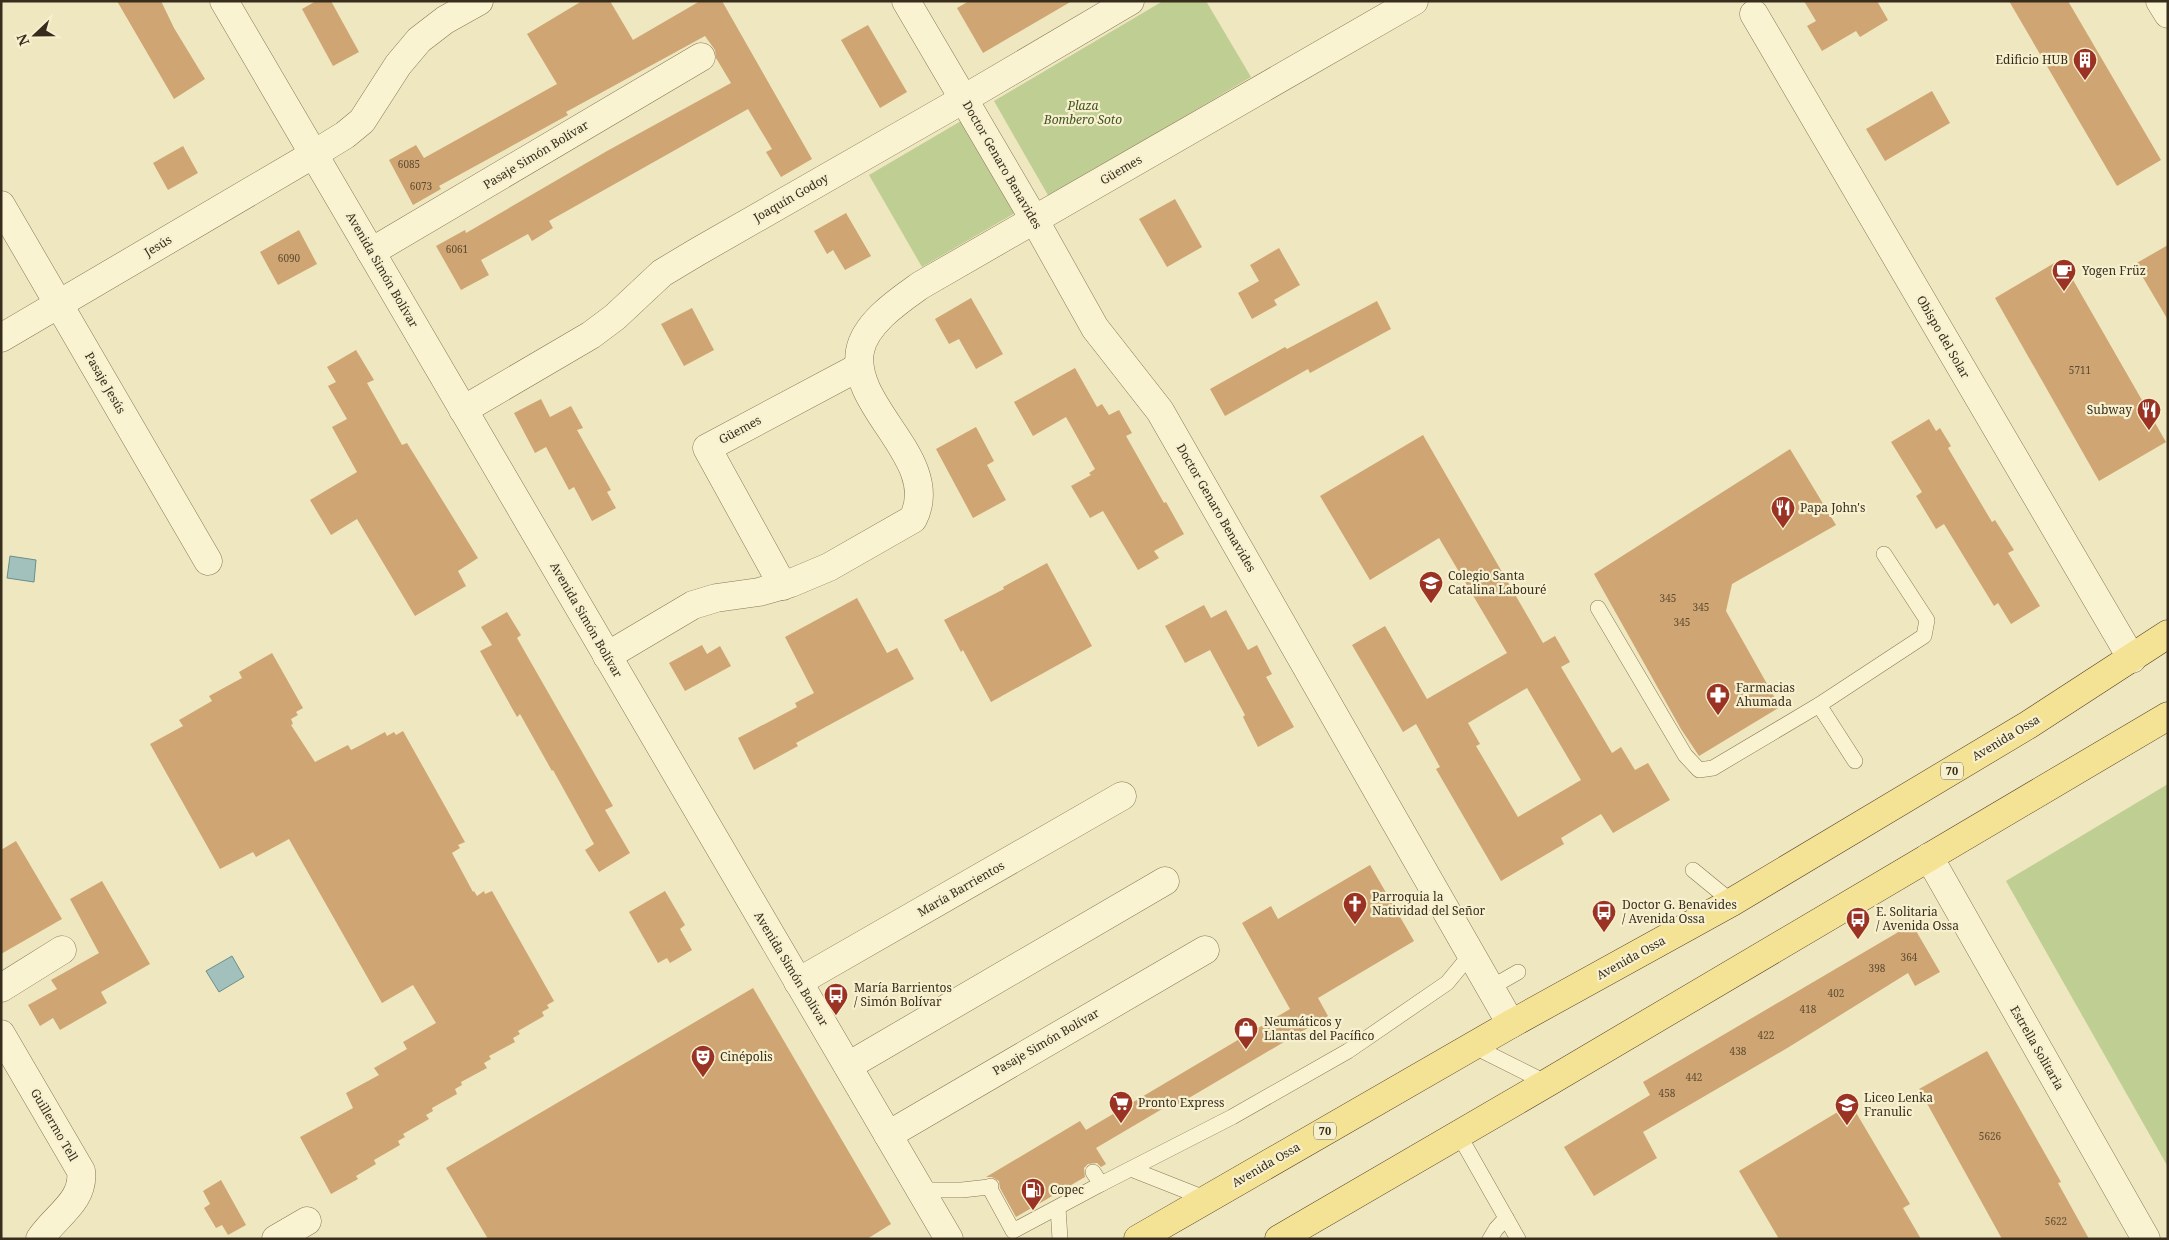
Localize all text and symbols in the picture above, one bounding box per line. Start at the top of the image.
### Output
north arrow [10,10,60,60]
text: N [12,31,33,49]
building icon: Edificio HUB [2072,47,2098,81]
place label: Edificio HUB [1996,51,2068,68]
park label: Plaza Bombero Soto [1043,97,1122,128]
street label: Doctor Genaro Benavides [959,98,1046,232]
street label: Pasaje Simón Bolívar [480,116,592,193]
street label: Güemes [1097,151,1145,188]
house number: 6085 [398,157,420,171]
street label: Joaquín Godoy [749,169,832,226]
house number: 6073 [410,179,433,193]
street label: Avenida Simón Bolívar [342,209,423,331]
street label: Jesús [140,231,175,261]
house number: 6061 [446,242,468,256]
house number: 6090 [278,251,301,265]
cafe icon: Yogen Früz [2051,258,2077,292]
place label: Yogen Früz [2081,262,2146,279]
street label: Obispo del Solar [1913,292,1974,382]
street label: Pasaje Jesús [81,349,130,417]
house number: 5711 [2069,363,2091,377]
restaurant icon: Subway [2136,397,2162,431]
place label: Subway [2087,401,2132,418]
street label: Güemes [716,411,764,448]
street label: Doctor Genaro Benavides [1173,441,1260,575]
restaurant icon: Papa John's [1770,495,1796,529]
place label: Papa John's [1800,499,1865,516]
street label: Avenida Simón Bolívar [546,559,627,681]
place label: Colegio Santa Catalina Labouré [1448,567,1547,598]
school or university icon: Colegio Santa Catalina Labouré [1418,570,1444,604]
house number: 345 [1660,591,1676,605]
house number: 345 [1693,600,1709,614]
house number: 345 [1674,615,1690,629]
place label: Farmacias Ahumada [1736,679,1795,710]
pharmacy icon: Farmacias Ahumada [1705,682,1731,716]
street label: Avenida Ossa [1969,710,2043,765]
road number: 70 [1941,762,1963,779]
street label: María Barrientos [914,857,1007,920]
place label: Parroquia la Natividad del Señor [1372,888,1486,919]
church icon: Parroquia la Natividad del Señor [1342,891,1368,925]
place label: Doctor G. Benavides / Avenida Ossa [1622,896,1737,927]
bus stop icon: Doctor G. Benavides / Avenida Ossa [1591,899,1617,933]
place label: E. Solitaria / Avenida Ossa [1876,903,1959,934]
bus stop icon: E. Solitaria / Avenida Ossa [1845,906,1871,940]
street label: Avenida Simón Bolívar [750,908,833,1030]
street label: Avenida Ossa [1593,931,1669,984]
house number: 364 [1901,950,1918,964]
house number: 398 [1869,961,1886,975]
place label: María Barrientos / Simón Bolívar [854,979,952,1010]
bus stop icon: María Barrientos / Simón Bolívar [823,982,849,1016]
house number: 402 [1828,986,1844,1000]
house number: 418 [1800,1002,1817,1016]
street label: Estrella Solitaria [2006,1002,2069,1093]
street label: Pasaje Simón Bolívar [989,1004,1102,1079]
place label: Neumáticos y Llantas del Pacífico [1264,1013,1374,1044]
shop icon: Neumáticos y Llantas del Pacífico [1233,1016,1259,1050]
house number: 422 [1758,1028,1774,1042]
theatre icon: Cinépolis [690,1044,716,1078]
house number: 438 [1730,1044,1747,1058]
place label: Cinépolis [720,1048,773,1065]
house number: 442 [1686,1070,1702,1084]
street label: Guillermo Tell [27,1085,82,1165]
house number: 458 [1659,1086,1676,1100]
place label: Liceo Lenka Franulic [1864,1089,1933,1120]
supermarket icon: Pronto Express [1108,1090,1134,1124]
school or university icon: Liceo Lenka Franulic [1834,1092,1860,1126]
place label: Pronto Express [1138,1094,1225,1111]
road number: 70 [1314,1122,1336,1140]
house number: 5626 [1979,1129,2002,1143]
street label: Avenida Ossa [1228,1138,1303,1191]
fuel station icon: Copec [1020,1177,1046,1211]
place label: Copec [1050,1181,1084,1198]
house number: 5622 [2045,1214,2067,1228]

